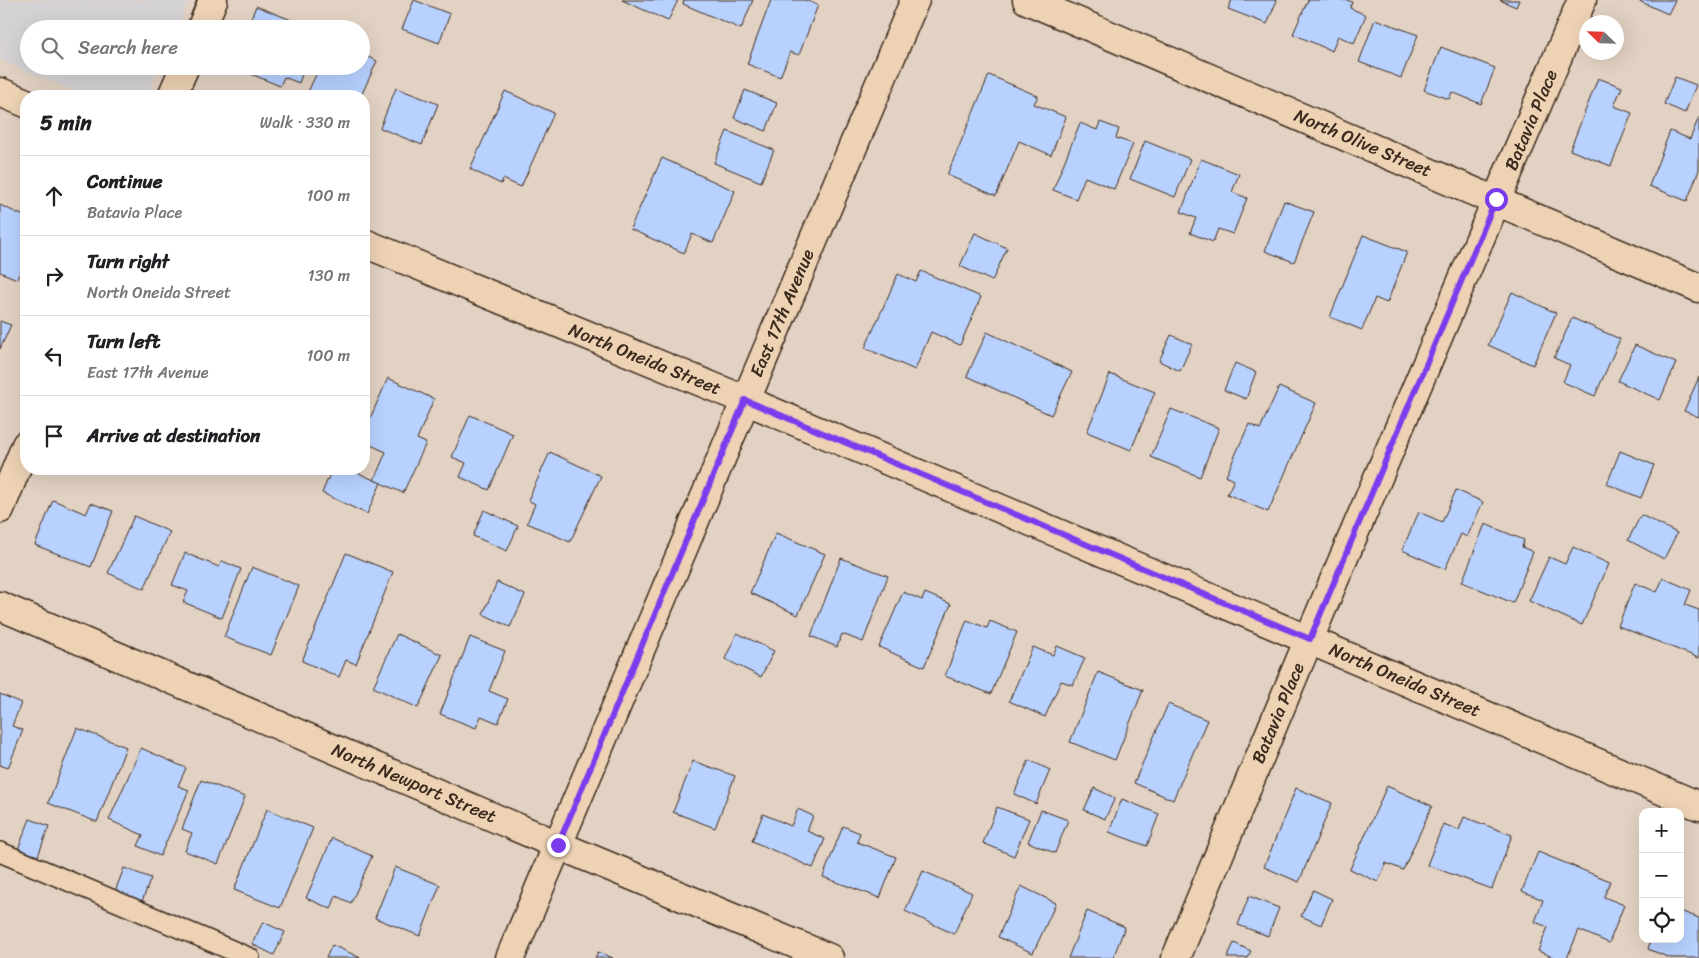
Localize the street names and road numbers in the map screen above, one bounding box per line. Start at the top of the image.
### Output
street label: Batavia Place [1495,64,1567,176]
street label: North Olive Street [1289,100,1437,186]
street label: East 17th Avenue [741,244,824,382]
street label: North Oneida Street [564,314,726,404]
street label: North Oneida Street [1324,634,1486,726]
street label: Batavia Place [1242,657,1314,769]
street label: North Newport Street [326,734,502,832]

